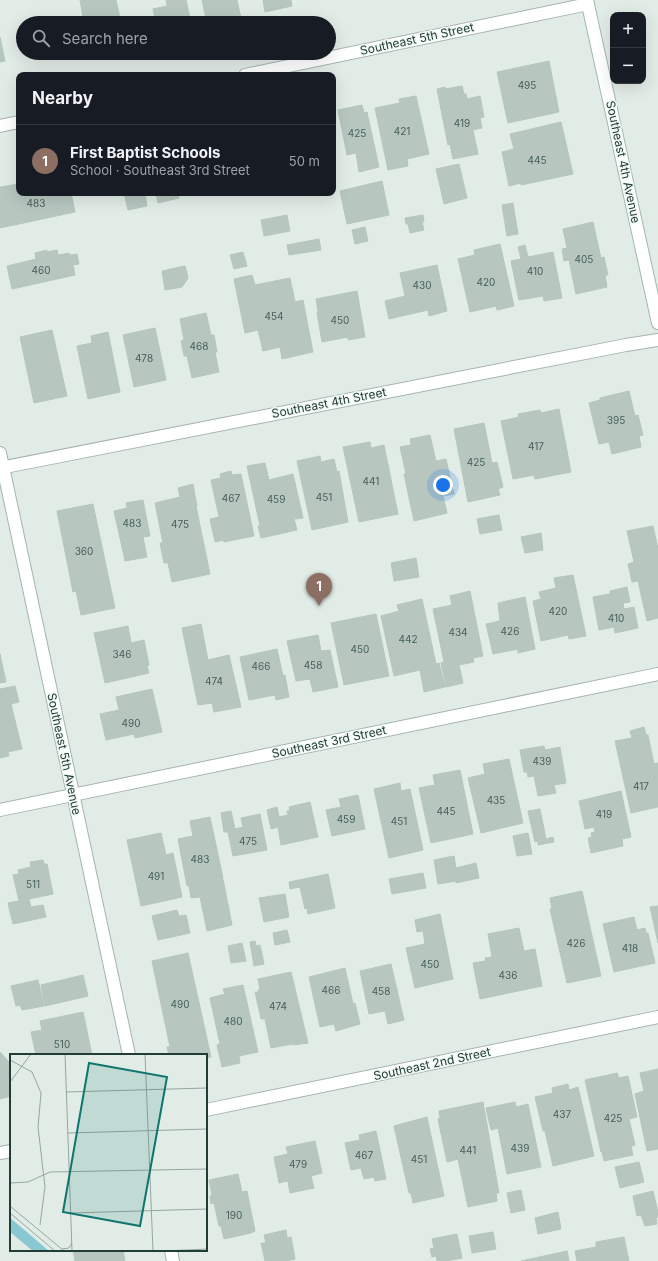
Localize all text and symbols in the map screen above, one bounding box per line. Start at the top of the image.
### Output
map controls [610,12,646,84]
button: + [610,12,646,48]
search box [16,16,336,60]
street label: Southeast 5th Street [359,19,475,58]
icon: search [30,27,52,49]
text: Search here [62,29,148,48]
button: − [610,48,646,84]
house number: 495 [518,79,536,91]
text: Nearby [32,88,93,108]
street label: Southeast 4th Avenue [603,99,644,224]
house number: 419 [454,117,470,129]
house number: 421 [394,125,410,137]
house number: 425 [348,127,366,139]
text: First Baptist Schools [70,143,220,162]
text: 1 [42,153,48,169]
text: 50 m [289,153,320,169]
house number: 445 [528,154,547,166]
text: School · Southeast 3rd Street [70,162,250,178]
house number: 483 [27,197,45,209]
house number: 405 [575,253,593,265]
house number: 460 [32,264,50,276]
house number: 410 [527,265,543,277]
house number: 420 [477,276,495,288]
house number: 430 [413,279,431,291]
house number: 454 [265,310,284,322]
house number: 450 [331,314,349,326]
house number: 468 [190,340,208,352]
house number: 478 [135,352,153,364]
street label: Southeast 4th Street [270,384,388,421]
house number: 395 [607,414,625,426]
house number: 417 [528,440,544,452]
house number: 425 [467,456,485,468]
house number: 441 [363,475,379,487]
your location [433,475,453,495]
house number: 451 [316,491,332,503]
house number: 467 [222,492,240,504]
house number: 459 [267,493,285,505]
house number: 483 [123,517,141,529]
house number: 475 [171,518,189,530]
house number: 360 [75,545,93,557]
pin: 1 [306,573,332,606]
house number: 420 [549,605,567,617]
house number: 410 [608,612,624,624]
house number: 426 [501,625,519,637]
house number: 434 [448,626,468,638]
house number: 442 [398,633,418,645]
house number: 450 [351,643,369,655]
house number: 346 [113,648,131,660]
house number: 458 [304,659,322,671]
house number: 466 [252,660,270,672]
house number: 474 [205,675,223,687]
street label: Southeast 5th Avenue [44,692,85,816]
house number: 490 [122,717,140,729]
street label: Southeast 3rd Street [270,722,388,761]
house number: 439 [533,755,551,767]
house number: 417 [633,780,649,792]
house number: 435 [487,794,505,806]
house number: 445 [437,805,456,817]
house number: 419 [596,808,612,820]
house number: 459 [337,813,355,825]
house number: 451 [391,815,407,827]
house number: 475 [239,835,257,847]
house number: 483 [191,853,209,865]
house number: 491 [148,870,164,882]
house number: 511 [26,878,40,890]
house number: 426 [567,937,585,949]
house number: 418 [622,942,638,954]
house number: 450 [421,958,439,970]
house number: 436 [499,969,517,981]
house number: 466 [322,984,340,996]
house number: 458 [372,985,390,997]
house number: 490 [171,998,189,1010]
house number: 474 [269,1000,287,1012]
house number: 480 [224,1015,242,1027]
house number: 510 [54,1038,70,1050]
street label: Southeast 2nd Street [372,1044,492,1083]
inset map [10,1054,207,1251]
house number: 437 [553,1108,571,1120]
house number: 425 [604,1112,622,1124]
house number: 439 [511,1142,529,1154]
house number: 441 [460,1144,476,1156]
house number: 467 [355,1149,373,1161]
house number: 451 [411,1153,427,1165]
house number: 479 [289,1158,307,1170]
house number: 190 [226,1209,242,1221]

